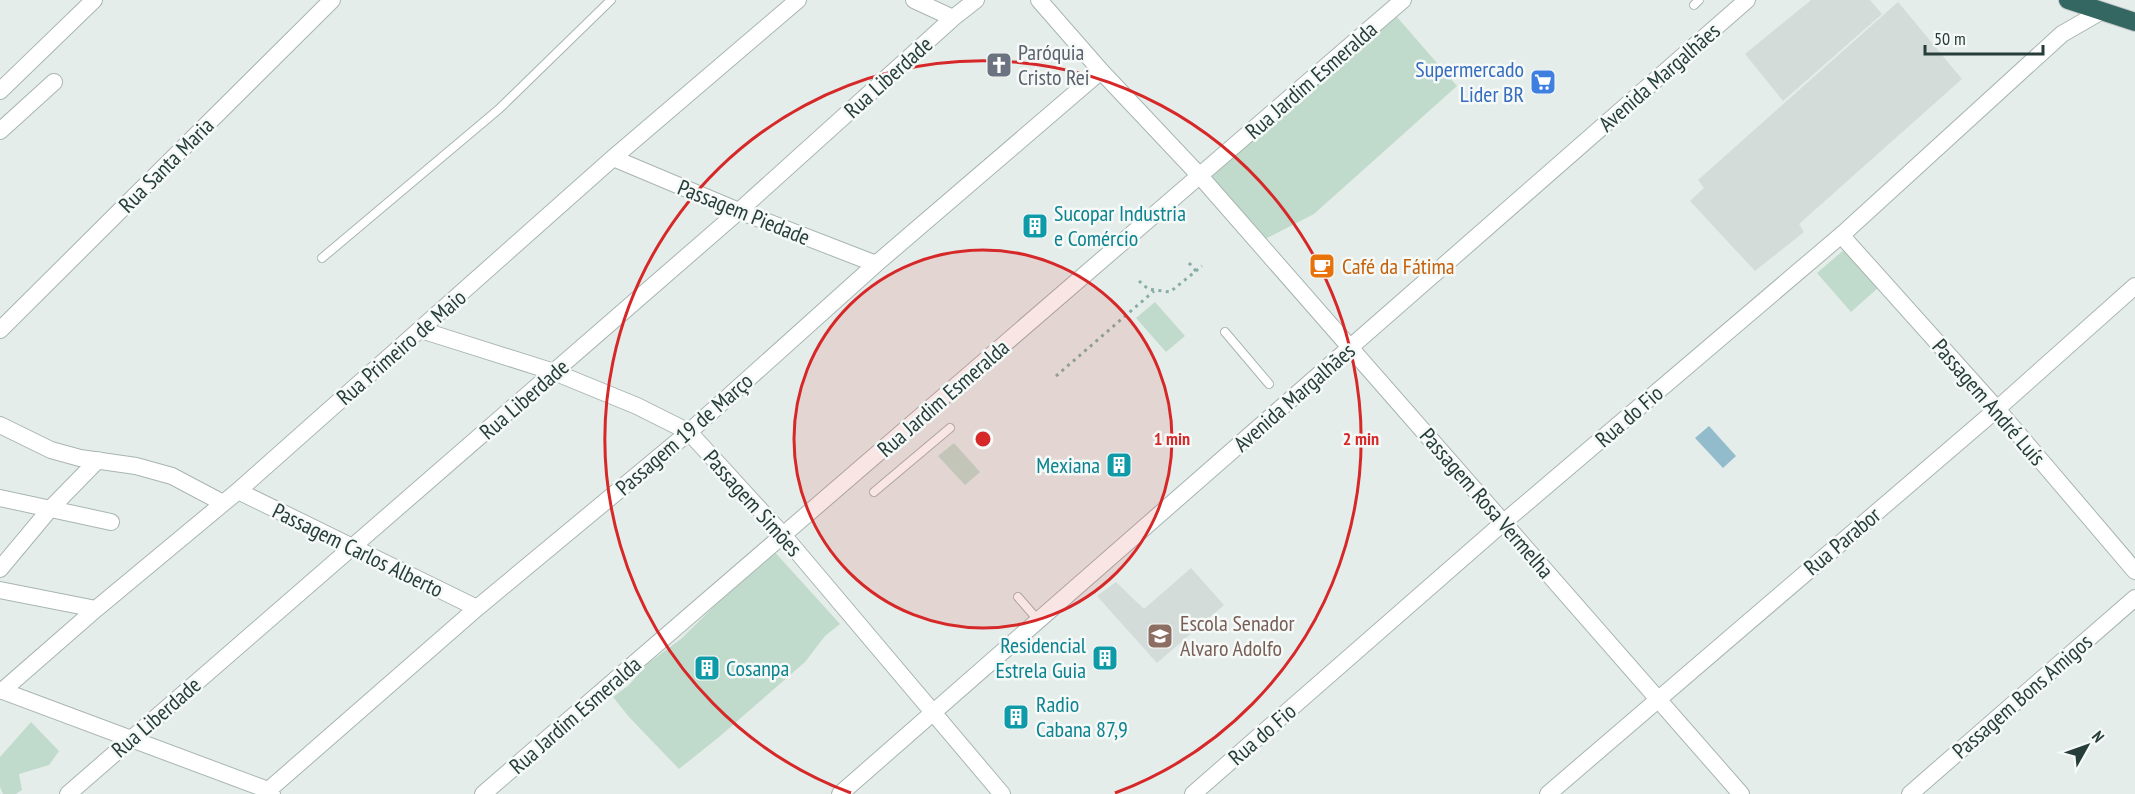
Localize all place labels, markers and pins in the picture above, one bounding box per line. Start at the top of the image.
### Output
place label: Paróquia Cristo Rei [1018,38,1090,91]
church icon: Paróquia Cristo Rei [984,50,1014,80]
place label: Supermercado Lider BR [1415,55,1524,108]
supermarket icon: Supermercado Lider BR [1528,67,1558,97]
place label: Sucopar Industria e Comércio [1054,199,1186,252]
building icon: Sucopar Industria e Comércio [1020,211,1050,241]
cafe icon: Café da Fátima [1307,251,1337,281]
place label: Café da Fátima [1342,252,1455,280]
centre of rings [973,429,993,449]
building icon: Mexiana [1104,450,1134,480]
place label: Mexiana [1036,451,1100,479]
place label: Escola Senador Alvaro Adolfo [1180,609,1294,662]
school or university icon: Escola Senador Alvaro Adolfo [1145,621,1175,651]
place label: Residencial Estrela Guia [995,631,1087,684]
building icon: Residencial Estrela Guia [1090,643,1120,673]
building icon: Cosanpa [692,653,722,683]
place label: Cosanpa [726,654,789,682]
place label: Radio Cabana 87,9 [1036,690,1128,743]
building icon: Radio Cabana 87,9 [1001,702,1031,732]

